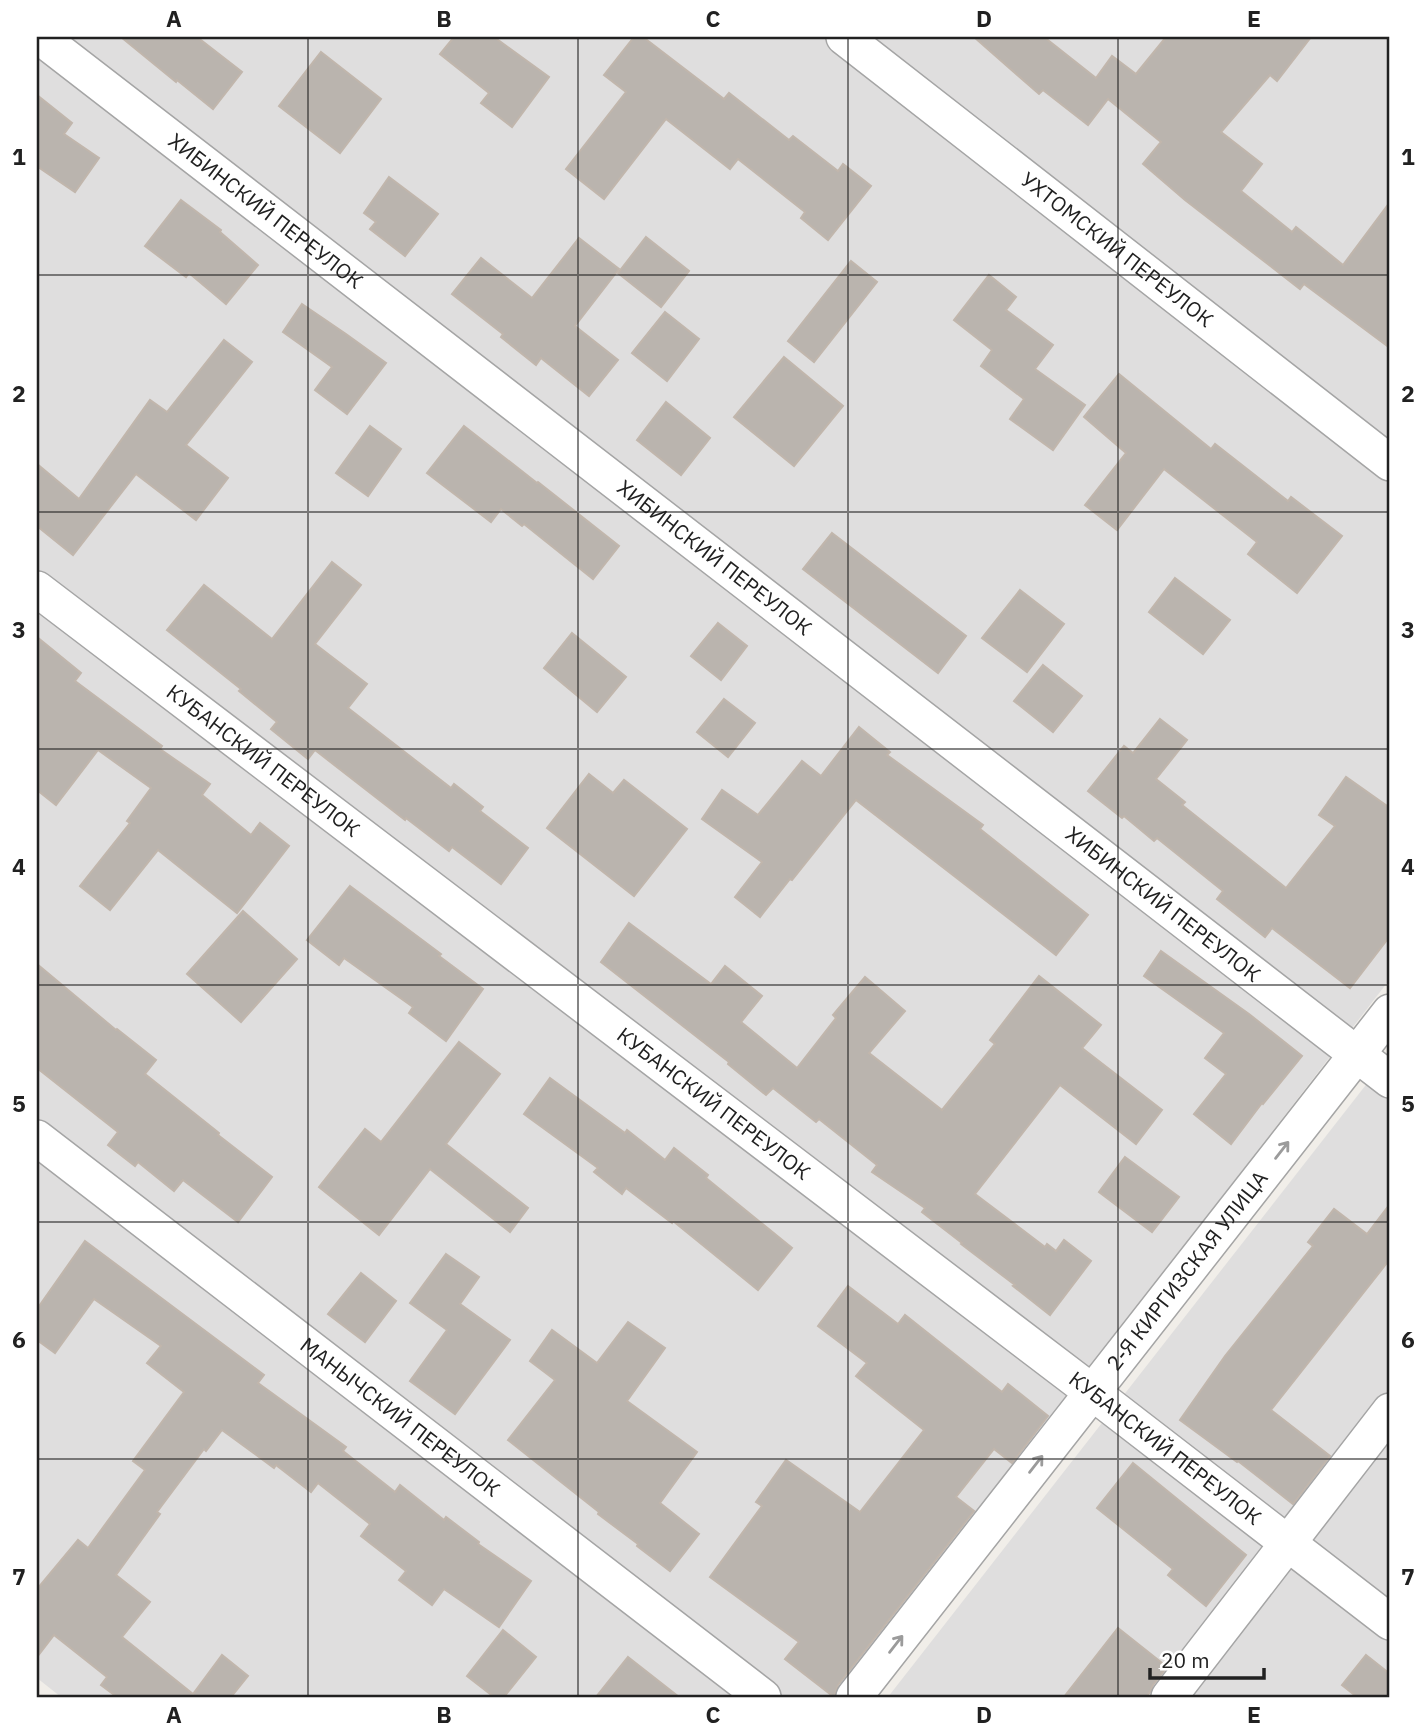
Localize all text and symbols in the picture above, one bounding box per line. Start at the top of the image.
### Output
text: A [166,3,182,33]
text: B [436,3,452,33]
text: C [706,3,721,33]
text: D [976,3,992,33]
text: E [1247,3,1261,33]
street label: ХИБИНСКИЙ ПЕРЕУЛОК [163,126,369,295]
text: 1 [12,141,26,171]
text: 1 [1401,141,1415,171]
street label: УХТОМСКИЙ ПЕРЕУЛОК [1015,165,1220,333]
text: 2 [12,378,26,408]
text: 2 [1401,378,1415,408]
street label: ХИБИНСКИЙ ПЕРЕУЛОК [612,473,818,641]
text: 3 [12,614,26,644]
text: 3 [1401,614,1415,644]
street label: КУБАНСКИЙ ПЕРЕУЛОК [161,678,366,843]
street label: ХИБИНСКИЙ ПЕРЕУЛОК [1060,820,1267,988]
text: 4 [12,851,26,881]
text: 4 [1401,851,1415,881]
street label: КУБАНСКИЙ ПЕРЕУЛОК [612,1020,816,1186]
text: 5 [12,1088,26,1118]
text: 5 [1401,1088,1415,1118]
one-way arrow [1274,1141,1289,1160]
street label: 2-Я КИРГИЗСКАЯ УЛИЦА [1100,1165,1274,1376]
text: 6 [12,1324,26,1354]
text: 6 [1401,1324,1415,1354]
street label: МАНЫЧСКИЙ ПЕРЕУЛОК [295,1331,506,1503]
street label: КУБАНСКИЙ ПЕРЕУЛОК [1064,1364,1268,1531]
one-way arrow [1029,1456,1044,1474]
text: 7 [12,1561,26,1591]
text: 7 [1401,1561,1415,1591]
one-way arrow [888,1635,903,1653]
scale bar [1150,1636,1264,1680]
text: 20 m [1161,1646,1210,1674]
text: A [166,1699,182,1729]
text: B [436,1699,452,1729]
text: C [706,1699,721,1729]
text: D [976,1699,992,1729]
text: E [1247,1699,1261,1729]

